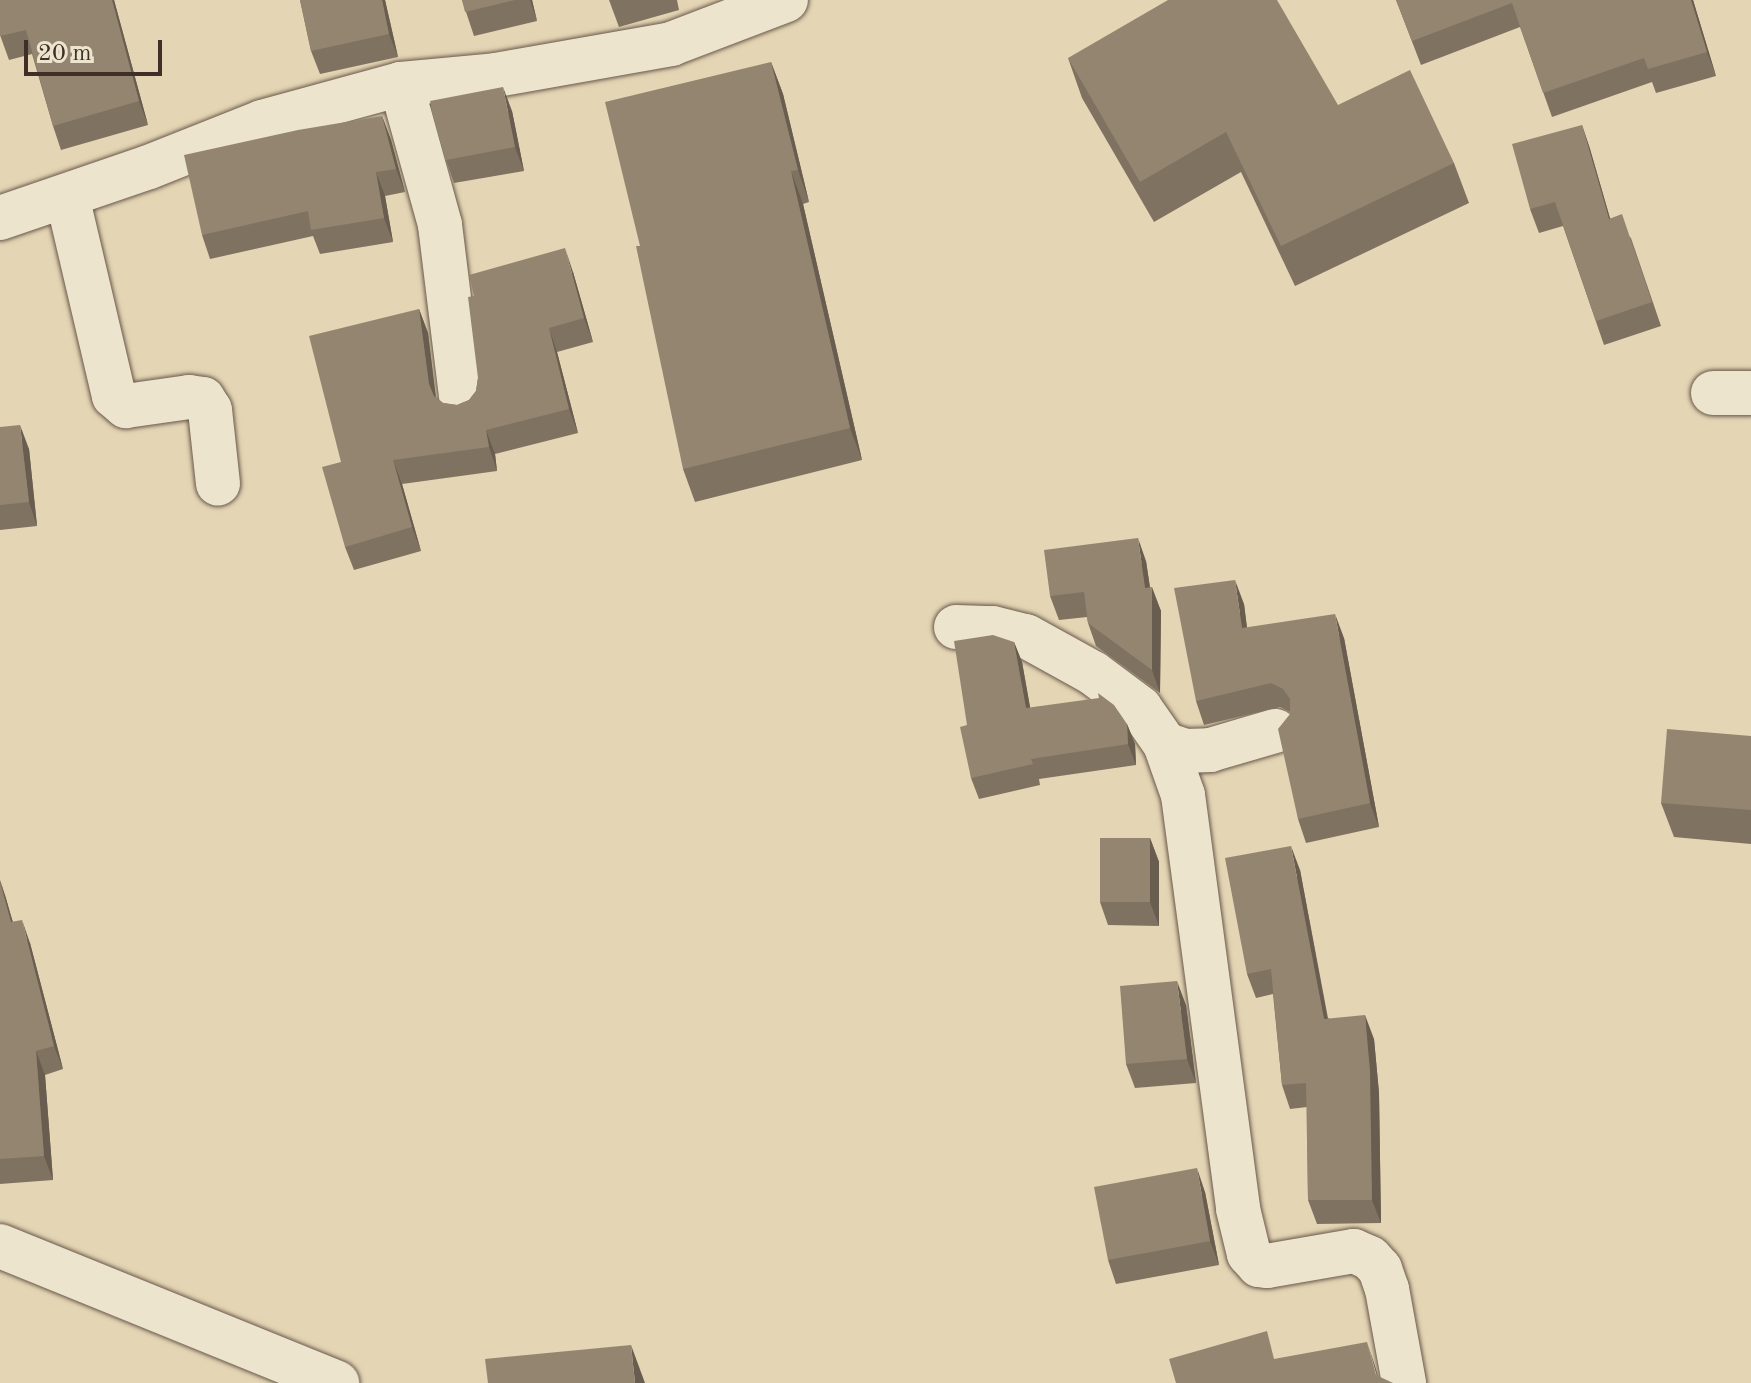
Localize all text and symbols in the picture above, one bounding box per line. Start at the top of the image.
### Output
scale bar [28,24,166,74]
text: 20 m [38,42,92,66]

